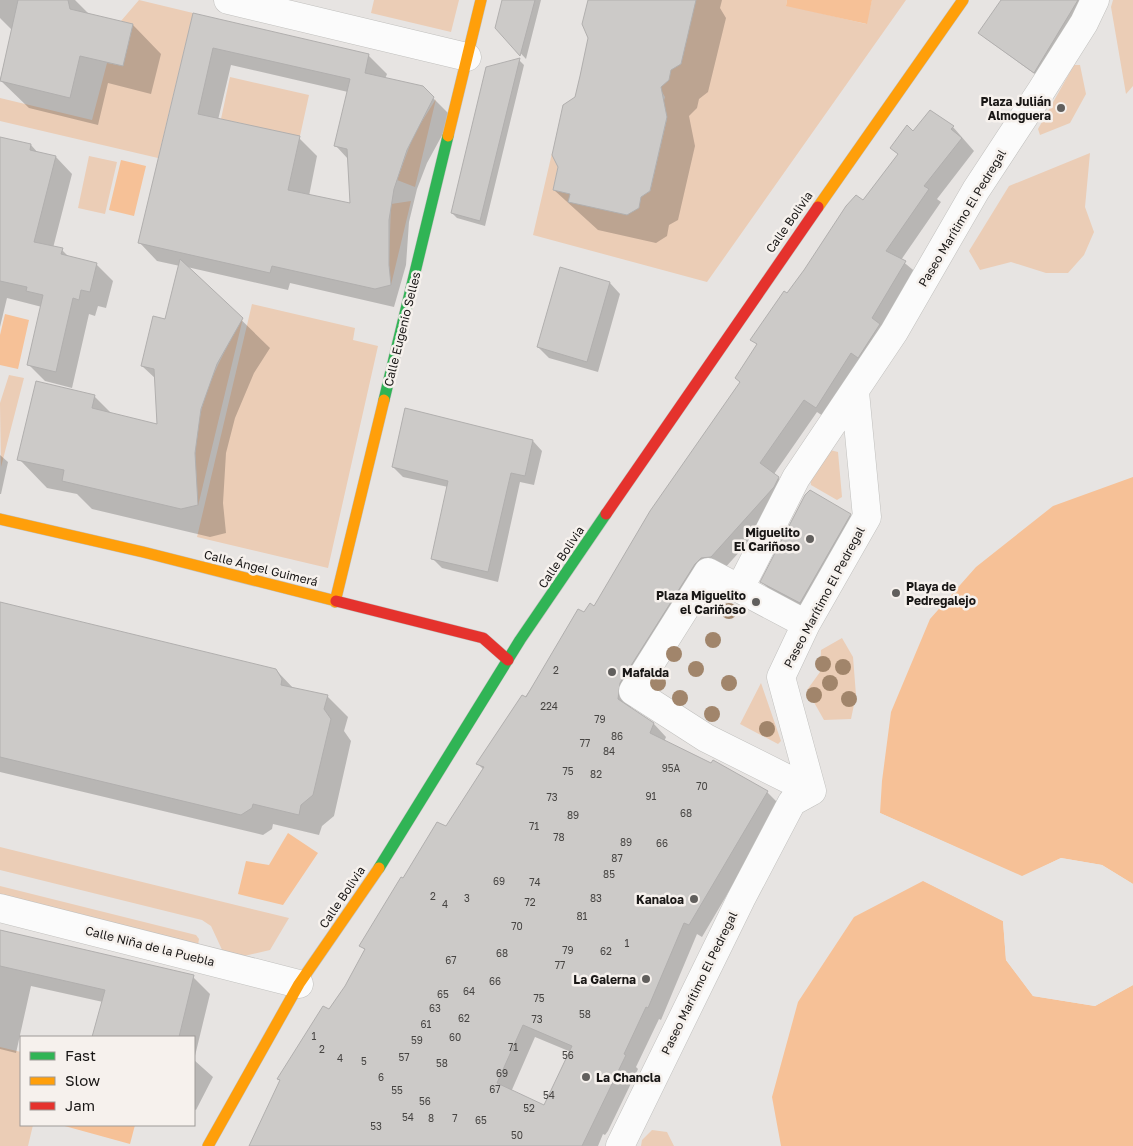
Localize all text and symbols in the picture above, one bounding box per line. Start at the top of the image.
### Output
place label: Plaza Julián Almoguera [980,94,1051,123]
marker: Plaza Julián Almoguera [1055,102,1067,114]
street label: Paseo Marítimo El Pedregal [915,146,1009,289]
street label: Calle Bolivia [762,188,816,256]
street label: Calle Eugenio Selles [380,270,424,388]
street label: Calle Bolivia [535,523,587,591]
street label: Paseo Marítimo El Pedregal [780,524,868,670]
place label: Miguelito El Cariñoso [734,525,800,554]
marker: Miguelito El Cariñoso [804,533,816,545]
street label: Calle Ángel Guimerá [202,547,320,589]
place label: Playa de Pedregalejo [906,579,976,608]
marker: Playa de Pedregalejo [890,587,902,599]
place label: Plaza Miguelito el Cariñoso [656,588,746,617]
marker: Plaza Miguelito el Cariñoso [750,596,762,608]
house number: 2 [553,664,559,676]
place label: Mafalda [622,665,669,680]
marker: Mafalda [606,666,618,678]
house number: 224 [540,700,558,712]
house number: 79 [594,713,606,725]
house number: 86 [611,730,623,742]
house number: 77 [580,737,590,749]
house number: 84 [603,745,615,757]
house number: 95A [662,762,681,774]
house number: 75 [562,765,574,777]
house number: 82 [590,768,602,780]
house number: 70 [696,780,708,792]
house number: 91 [646,790,657,802]
house number: 73 [546,791,558,803]
house number: 68 [680,807,692,819]
house number: 89 [567,809,579,821]
house number: 71 [529,820,539,832]
house number: 78 [553,831,565,843]
house number: 89 [620,836,632,848]
house number: 66 [656,837,668,849]
house number: 87 [611,852,623,864]
street label: Calle Bolivia [316,863,368,931]
house number: 85 [603,868,615,880]
house number: 69 [493,875,505,887]
house number: 74 [529,876,541,888]
house number: 2 [430,890,436,902]
house number: 3 [464,892,470,904]
house number: 83 [590,892,602,904]
place label: Kanaloa [636,892,684,907]
marker: Kanaloa [688,893,700,905]
house number: 72 [524,896,536,908]
house number: 4 [442,898,448,910]
street label: Paseo Marítimo El Pedregal [658,909,740,1057]
house number: 81 [577,910,588,922]
house number: 70 [511,920,523,932]
street label: Calle Niña de la Puebla [84,923,216,969]
house number: 1 [625,937,630,949]
house number: 79 [562,944,574,956]
house number: 62 [600,945,612,957]
house number: 68 [496,947,508,959]
house number: 67 [445,954,457,966]
house number: 77 [555,959,565,971]
place label: La Galerna [573,972,636,987]
marker: La Galerna [640,973,652,985]
house number: 66 [489,975,501,987]
house number: 64 [463,985,475,997]
house number: 65 [437,988,449,1000]
house number: 75 [533,992,545,1004]
house number: 63 [429,1002,441,1014]
house number: 58 [579,1008,591,1020]
house number: 62 [458,1012,470,1024]
house number: 73 [531,1013,543,1025]
house number: 61 [421,1018,432,1030]
house number: 1 [312,1030,317,1042]
house number: 60 [449,1031,461,1043]
house number: 59 [411,1034,423,1046]
legend [20,1036,195,1126]
house number: 71 [508,1041,518,1053]
house number: 2 [319,1043,325,1055]
text: Fast [65,1046,96,1064]
house number: 56 [562,1049,574,1061]
house number: 57 [398,1051,410,1063]
house number: 4 [337,1052,343,1064]
house number: 5 [361,1055,367,1067]
house number: 58 [436,1057,448,1069]
house number: 69 [496,1067,508,1079]
place label: La Chancla [596,1070,661,1085]
text: Slow [65,1071,100,1089]
house number: 6 [378,1071,384,1083]
marker: La Chancla [580,1071,592,1083]
house number: 67 [489,1083,501,1095]
house number: 55 [391,1084,403,1096]
house number: 54 [543,1089,555,1101]
house number: 56 [419,1095,431,1107]
text: Jam [65,1096,95,1114]
house number: 52 [523,1102,535,1114]
house number: 54 [402,1111,414,1123]
house number: 8 [428,1112,434,1124]
house number: 7 [452,1112,458,1124]
house number: 65 [475,1114,487,1126]
house number: 53 [370,1120,382,1132]
house number: 50 [511,1129,523,1141]

